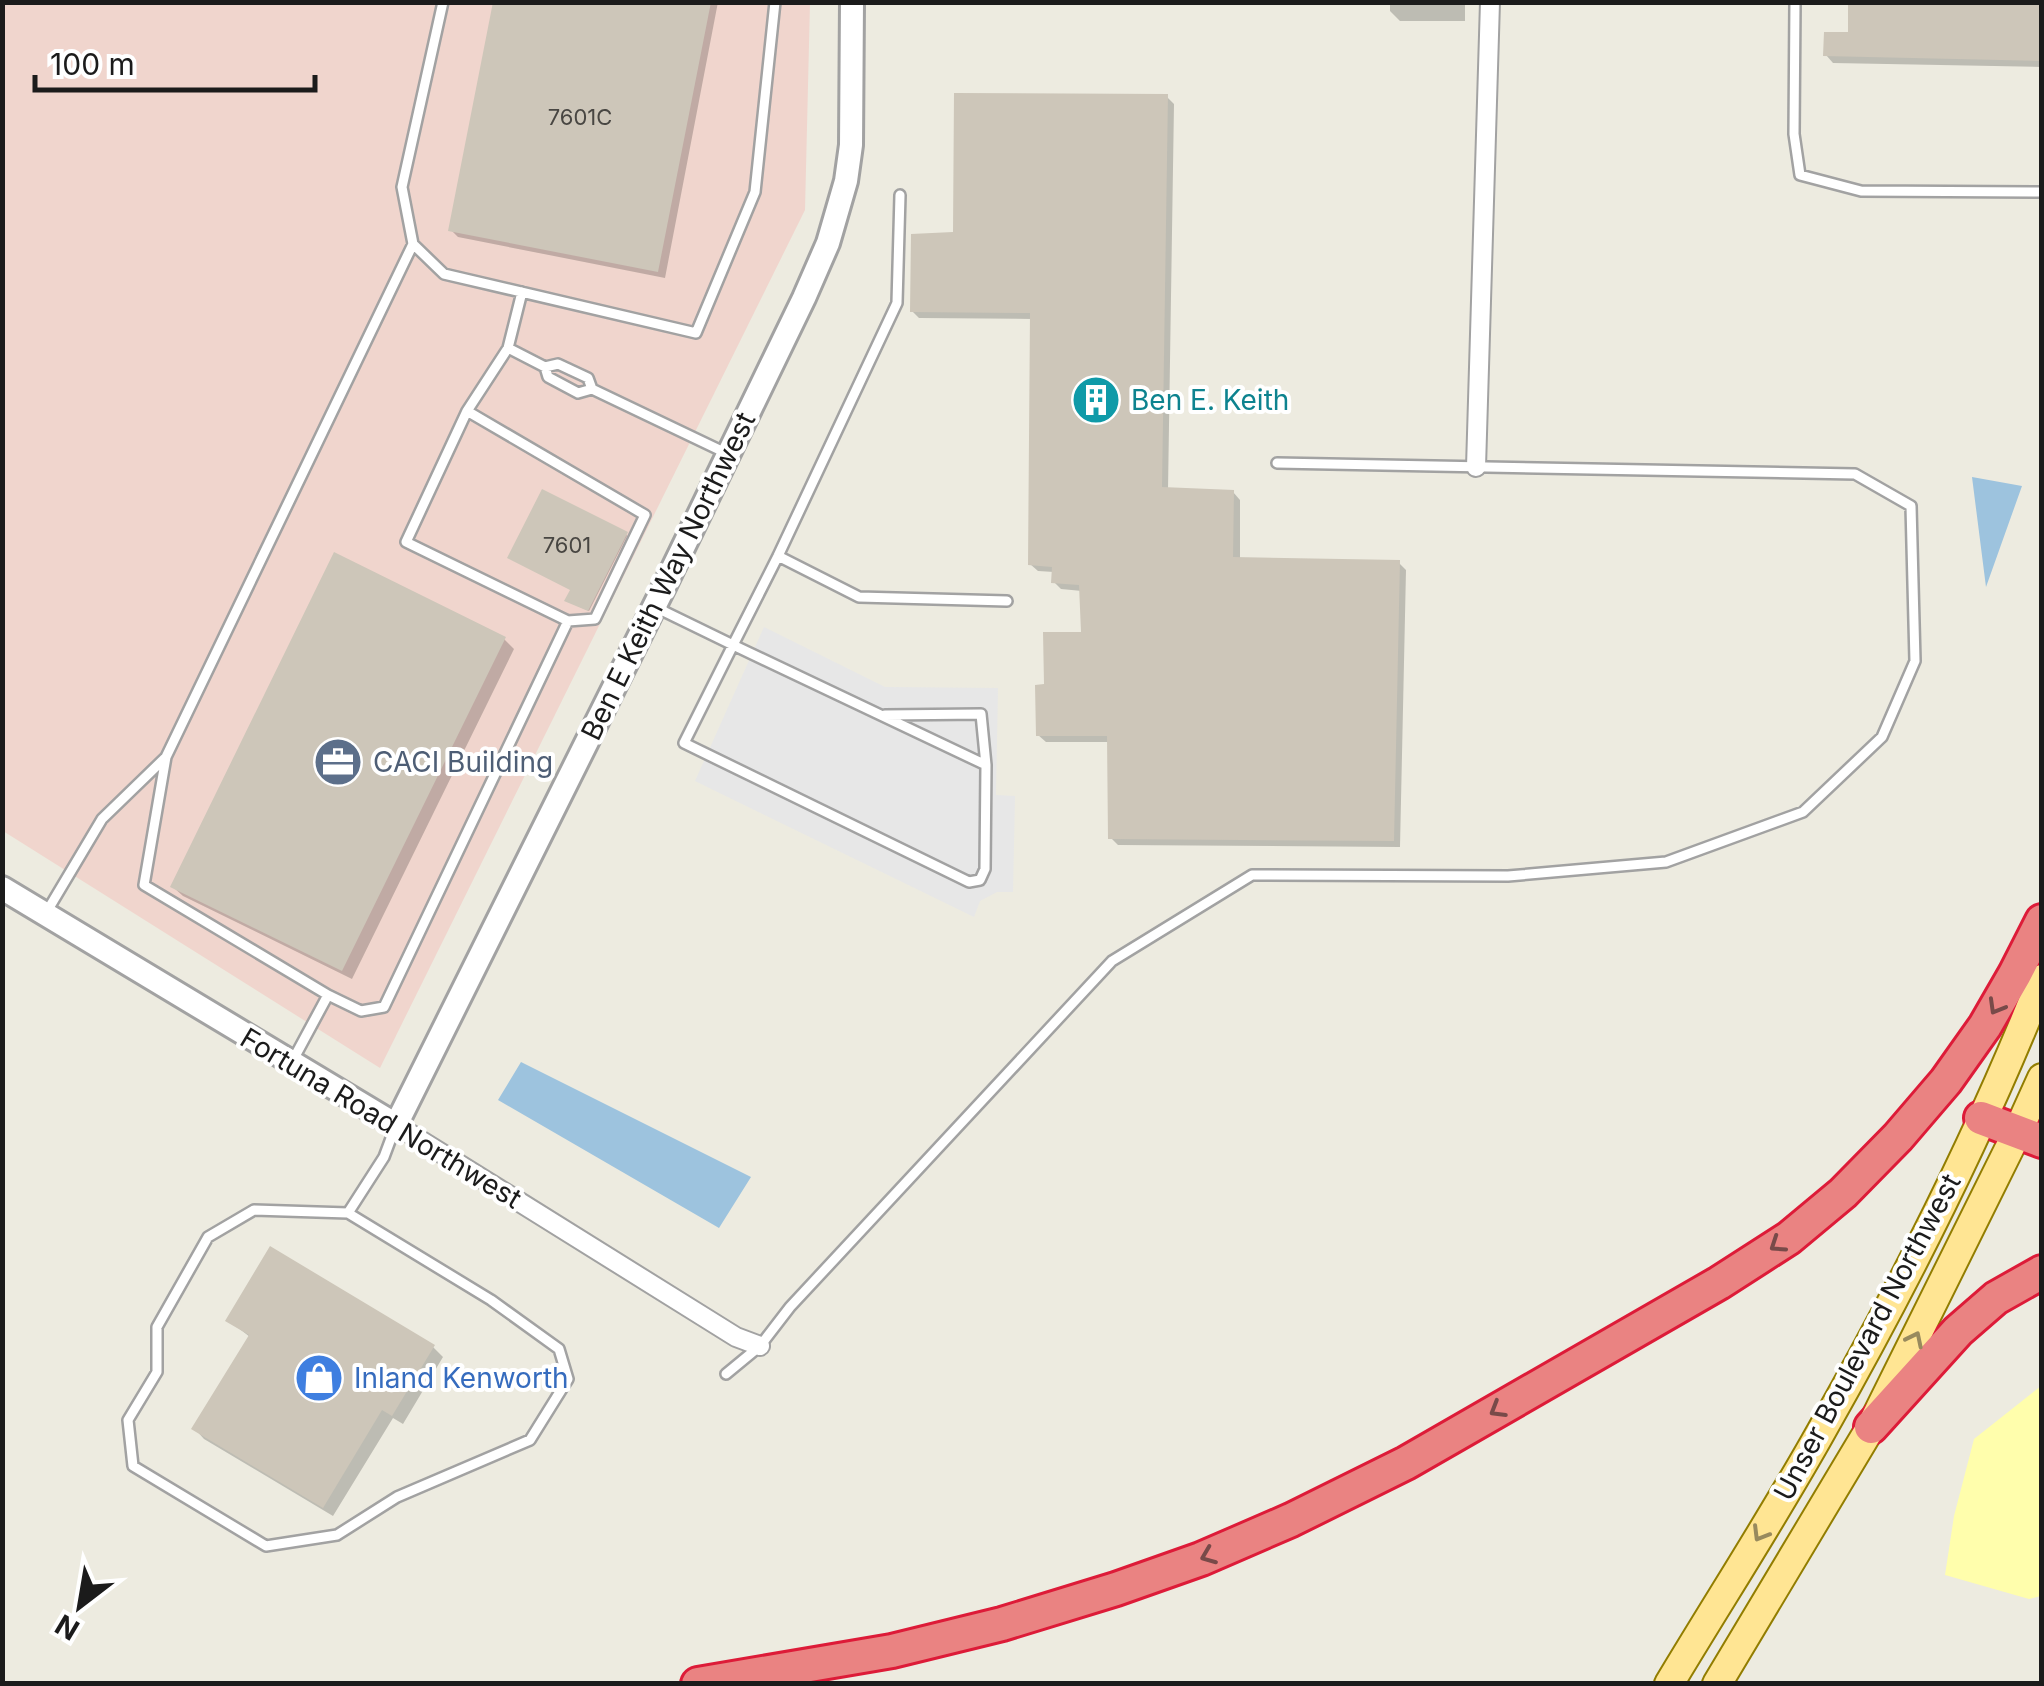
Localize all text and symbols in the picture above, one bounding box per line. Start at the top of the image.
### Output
scale bar [35,30,315,92]
text: 100 m [50,46,135,82]
house number: 7601C [548,104,612,130]
building icon: Ben E. Keith [1070,374,1122,426]
place label: Ben E. Keith [1131,383,1289,417]
street label: Ben E Keith Way Northwest [574,407,762,745]
house number: 7601 [543,532,591,558]
office icon: CACI Building [312,736,364,788]
place label: CACI Building [373,745,553,779]
one-way arrow [1989,996,2008,1014]
street label: Fortuna Road Northwest [234,1021,528,1215]
street label: Unser Boulevard Northwest [1766,1168,1968,1506]
one-way arrow [1770,1232,1788,1251]
one-way arrow [1903,1332,1922,1350]
shop icon: Inland Kenworth [293,1352,345,1404]
place label: Inland Kenworth [354,1361,569,1395]
one-way arrow [1490,1398,1508,1417]
one-way arrow [1754,1523,1773,1541]
one-way arrow [1200,1545,1218,1565]
north arrow [30,1556,130,1656]
text: N [49,1607,85,1647]

